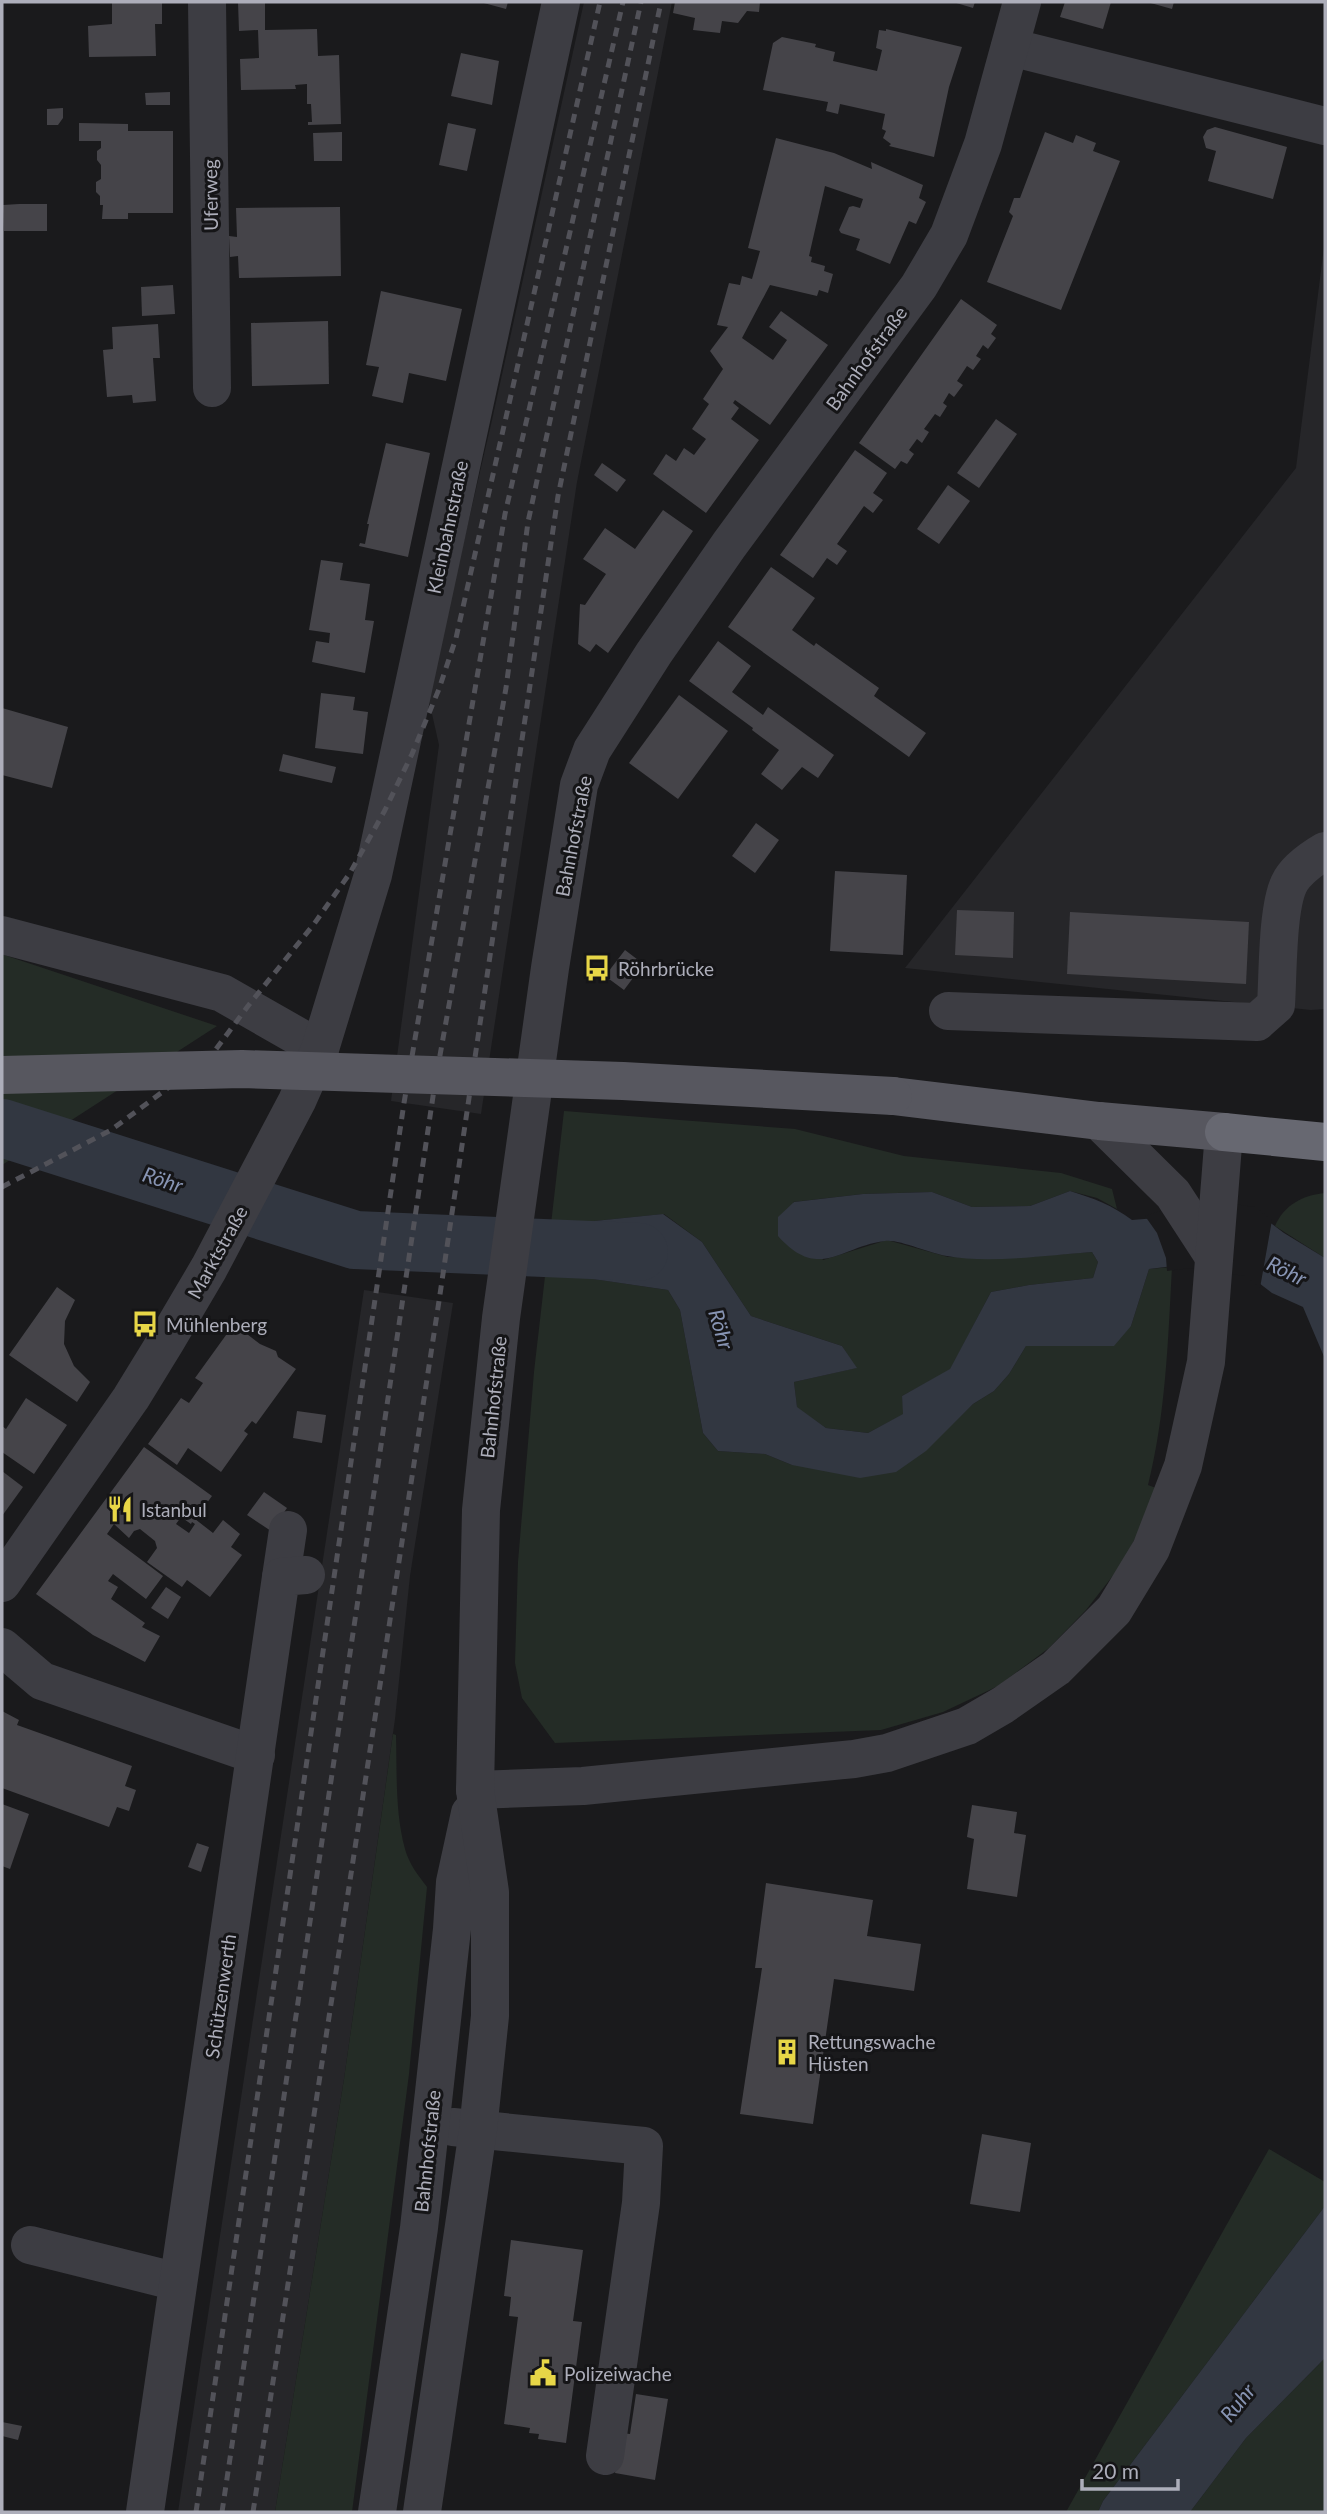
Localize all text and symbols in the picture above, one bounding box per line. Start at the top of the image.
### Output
street label: Uferweg [198,159,222,231]
street label: Bahnhofstraße [821,302,911,414]
street label: Kleinbahnstraße [422,458,472,596]
street label: Bahnhofstraße [550,773,596,899]
bus stop icon: Röhrbrücke [582,953,612,983]
place label: Röhrbrücke [618,957,714,980]
water label: Röhr [140,1161,187,1197]
street label: Marktstraße [182,1202,252,1302]
water label: Röhr [1263,1250,1312,1291]
water label: Röhr [704,1306,740,1353]
bus stop icon: Mühlenberg [130,1309,160,1339]
place label: Mühlenberg [166,1313,267,1336]
street label: Bahnhofstraße [475,1335,511,1459]
restaurant icon: Istanbul [105,1494,135,1524]
place label: Istanbul [141,1498,207,1521]
street label: Schützenwerth [200,1932,240,2060]
place label: Rettungswache Hüsten [808,2030,936,2075]
building icon: Rettungswache Hüsten [772,2037,802,2067]
street label: Bahnhofstraße [409,2089,445,2213]
public building icon: Polizeiwache [528,2358,558,2388]
place label: Polizeiwache [564,2362,672,2385]
water label: Ruhr [1214,2377,1260,2426]
scale bar [1082,2448,1178,2492]
text: 20 m [1092,2458,1139,2483]

